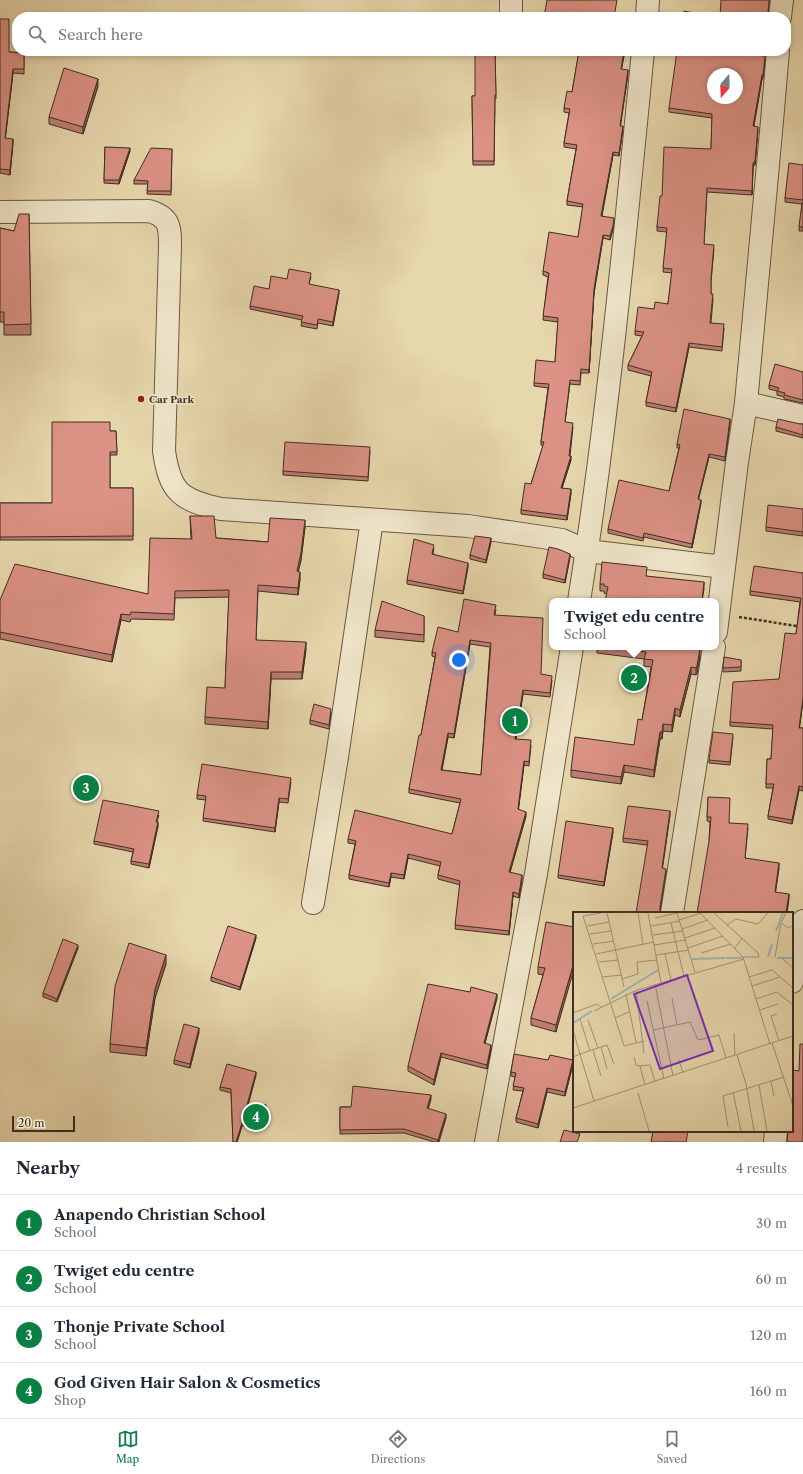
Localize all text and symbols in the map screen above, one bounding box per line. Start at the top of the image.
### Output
search box [12,12,791,56]
icon: search [26,23,48,45]
text: Search here [58,25,143,44]
north arrow [707,68,743,104]
place label: Car Park [149,393,194,406]
marker: Car Park [136,394,146,404]
popup [549,598,719,650]
text: Twiget edu centre [564,607,704,626]
text: School [564,626,606,642]
your location [449,650,469,670]
pin: 2 [621,663,647,693]
pin: 1 [502,706,528,736]
pin: 3 [73,773,99,803]
inset map [573,912,793,1132]
pin: 4 [243,1102,269,1132]
scale bar [12,1114,75,1133]
text: 20 m [18,1116,44,1130]
text: Nearby [16,1158,80,1178]
text: 4 results [736,1160,787,1176]
text: Anapendo Christian School [54,1205,266,1224]
text: 1 [26,1215,32,1231]
text: 30 m [756,1215,787,1231]
text: School [54,1224,97,1240]
text: Twiget edu centre [54,1261,194,1280]
text: 2 [25,1271,33,1287]
text: 60 m [756,1271,787,1287]
text: School [54,1280,97,1296]
text: Thonje Private School [54,1317,225,1336]
text: 3 [25,1327,33,1343]
text: 120 m [750,1327,787,1343]
text: School [54,1336,97,1352]
text: God Given Hair Salon & Cosmetics [54,1373,320,1392]
text: 4 [25,1383,33,1399]
text: 160 m [750,1383,787,1399]
text: Shop [54,1392,86,1408]
tab: Map [116,1428,139,1466]
tab: Directions [371,1428,425,1466]
tab: Saved [657,1428,687,1466]

